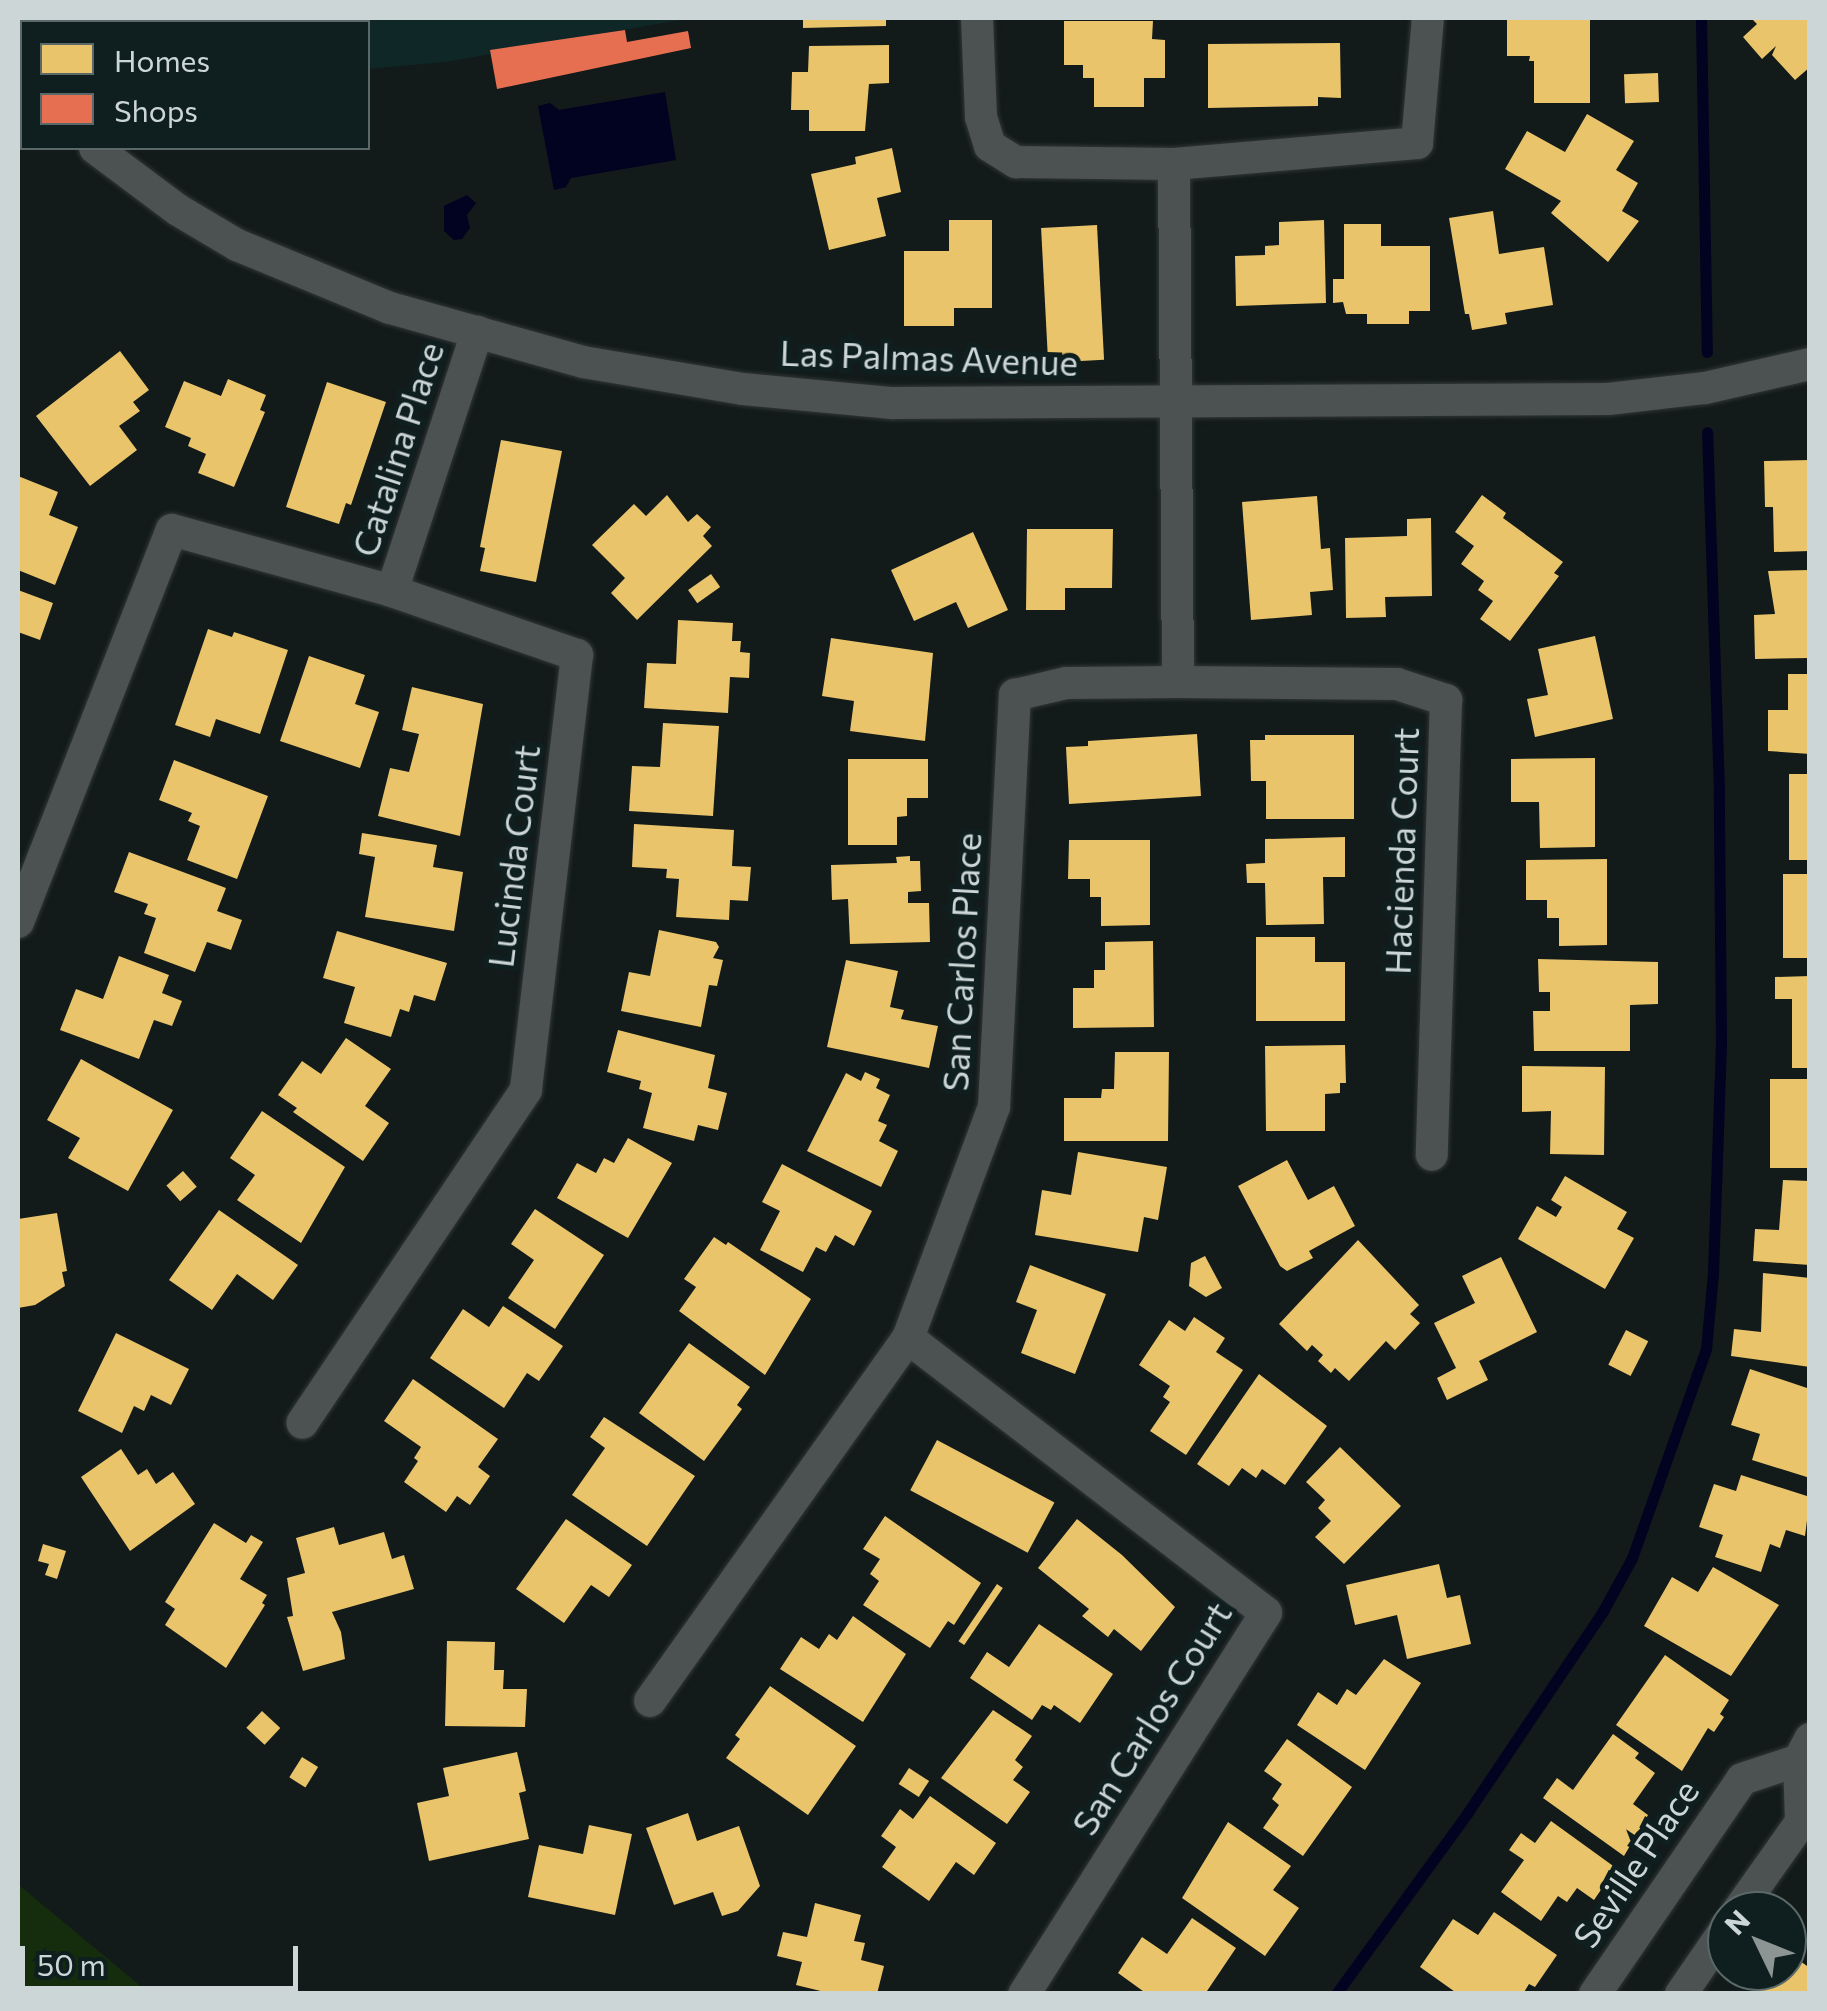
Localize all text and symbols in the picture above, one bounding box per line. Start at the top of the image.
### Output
legend [20,20,370,150]
text: Homes [114,41,210,78]
text: Shops [114,91,198,128]
street label: Las Palmas Avenue [779,331,1079,383]
street label: Catalina Place [343,337,451,561]
street label: Hacienda Court [1376,727,1426,975]
street label: Lucinda Court [479,742,547,970]
street label: San Carlos Place [933,832,989,1092]
street label: San Carlos Court [1063,1594,1239,1842]
street label: Seville Place [1564,1771,1706,1955]
north arrow [1707,1891,1807,1991]
text: N [1717,1903,1756,1941]
scale bar [25,1926,302,1988]
text: 50 m [37,1945,106,1982]

